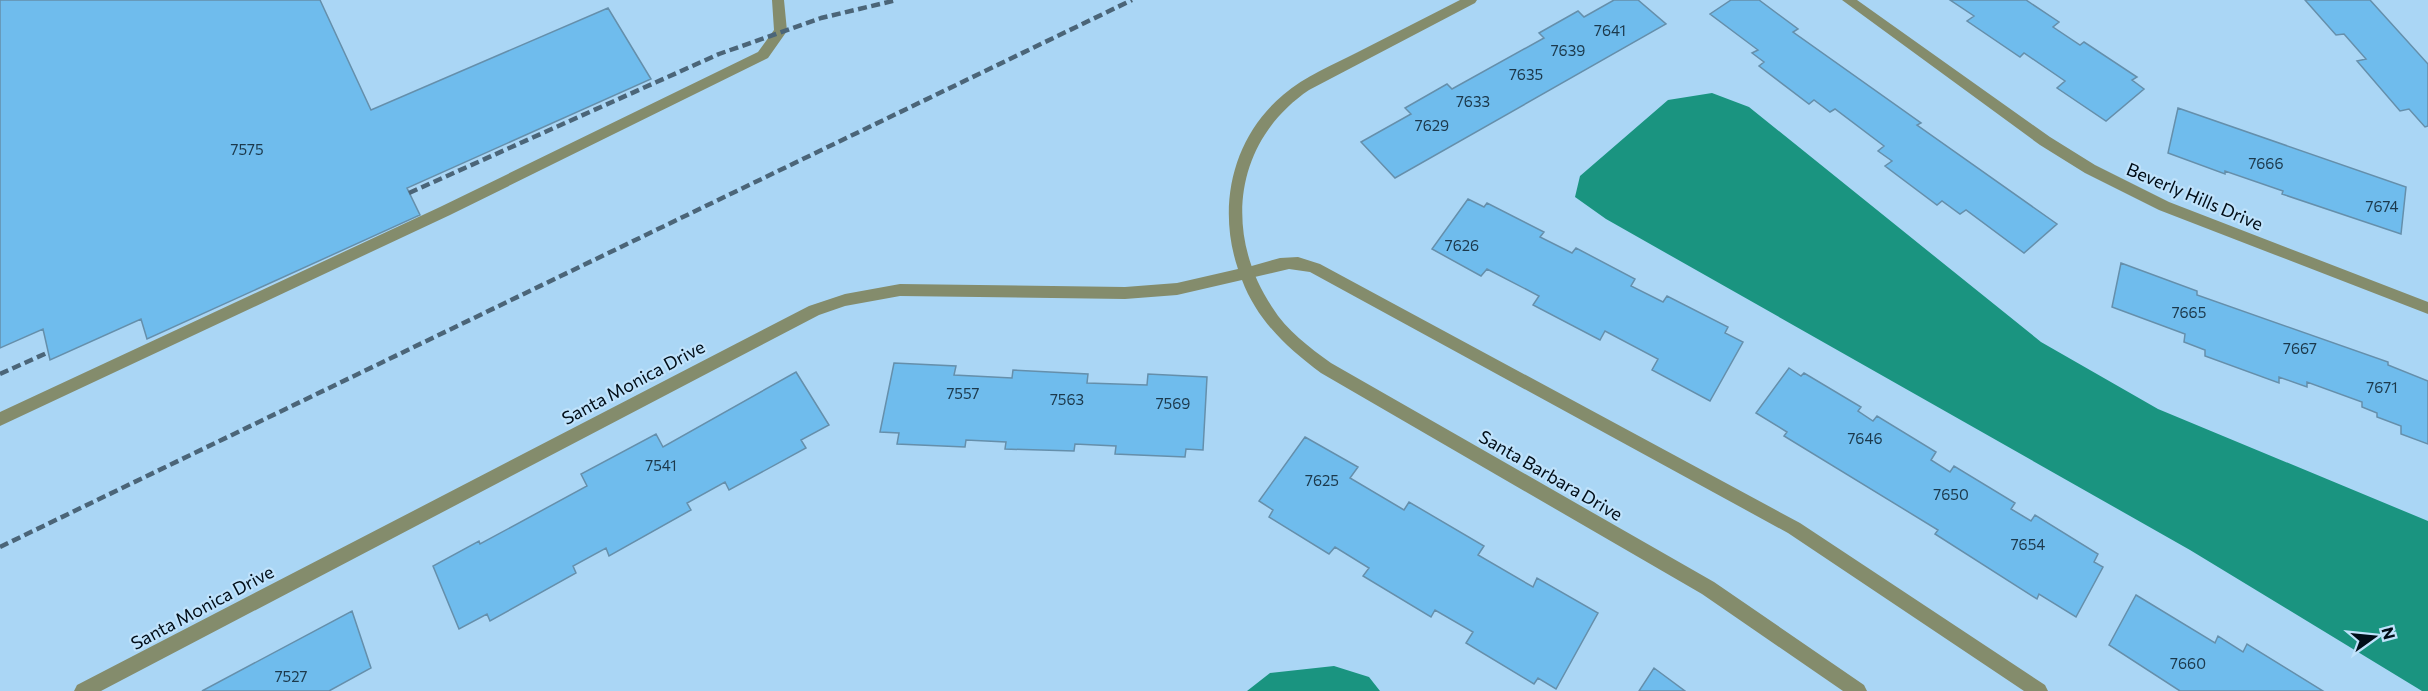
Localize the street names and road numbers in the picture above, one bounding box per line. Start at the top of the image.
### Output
street label: Beverly Hills Drive [2123,157,2267,235]
street label: Santa Monica Drive [558,335,708,429]
street label: Santa Barbara Drive [1475,425,1627,525]
street label: Santa Monica Drive [127,560,277,654]

